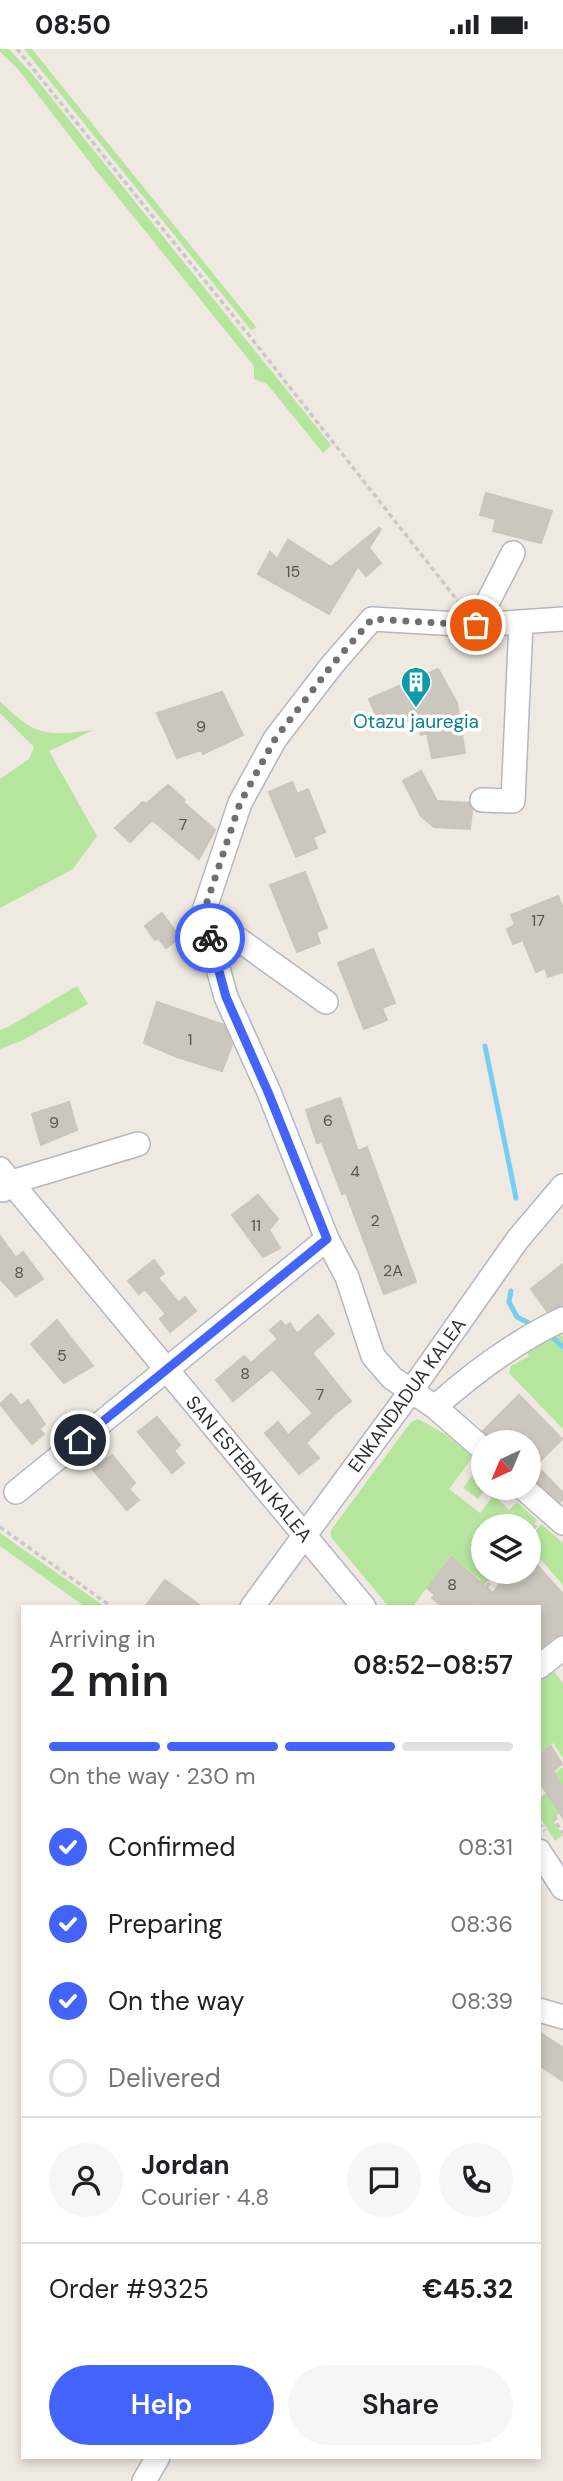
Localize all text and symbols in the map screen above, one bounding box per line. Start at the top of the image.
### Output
text: 08:50 [35,8,111,42]
house number: 15 [286,561,300,582]
pin [446,595,506,655]
icon: bag [457,606,495,644]
building icon: Otazu jauregia [399,665,433,709]
place label: Otazu jauregia [353,709,479,734]
house number: 9 [196,716,206,737]
house number: 7 [179,814,187,835]
courier [175,903,245,973]
house number: 17 [531,910,545,931]
icon: bike [191,919,229,957]
house number: 1 [188,1029,193,1050]
house number: 6 [323,1110,333,1131]
house number: 9 [49,1112,59,1133]
house number: 4 [350,1161,360,1182]
house number: 2 [370,1210,380,1231]
house number: 11 [251,1215,261,1236]
house number: 2A [383,1260,403,1281]
house number: 8 [14,1262,24,1283]
street label: ENKANDADUA KALEA [342,1312,472,1477]
house number: 5 [57,1345,67,1366]
house number: 8 [240,1363,250,1384]
house number: 7 [316,1384,324,1405]
street label: SAN ESTEBAN KALEA [180,1391,318,1548]
pin [50,1410,110,1470]
icon: home [61,1421,99,1459]
north arrow [471,1430,541,1500]
map controls [471,1430,541,1584]
button: layers [471,1514,541,1584]
house number: 8 [447,1574,457,1595]
text: Arriving in [49,1624,155,1654]
text: 08:52–08:57 [353,1648,513,1682]
text: 2 min [49,1650,169,1710]
text: On the way · 230 m [49,1761,256,1791]
icon: check [49,1828,87,1866]
text: Confirmed [108,1830,235,1864]
text: 08:31 [458,1832,513,1862]
icon: check [49,1905,87,1943]
text: Preparing [108,1907,223,1941]
text: 08:36 [451,1909,513,1939]
icon: check [49,1982,87,2020]
text: On the way [108,1984,244,2018]
text: 08:39 [451,1986,513,2016]
text: Delivered [108,2061,221,2095]
button: person [49,2143,123,2217]
button: chat [347,2143,421,2217]
button: phone [439,2143,513,2217]
text: Jordan [141,2148,230,2182]
text: Courier · 4.8 [141,2182,269,2212]
text: Order #9325 [49,2272,209,2306]
text: €45.32 [422,2272,513,2306]
button: Help [49,2365,274,2445]
button: Share [288,2365,513,2445]

